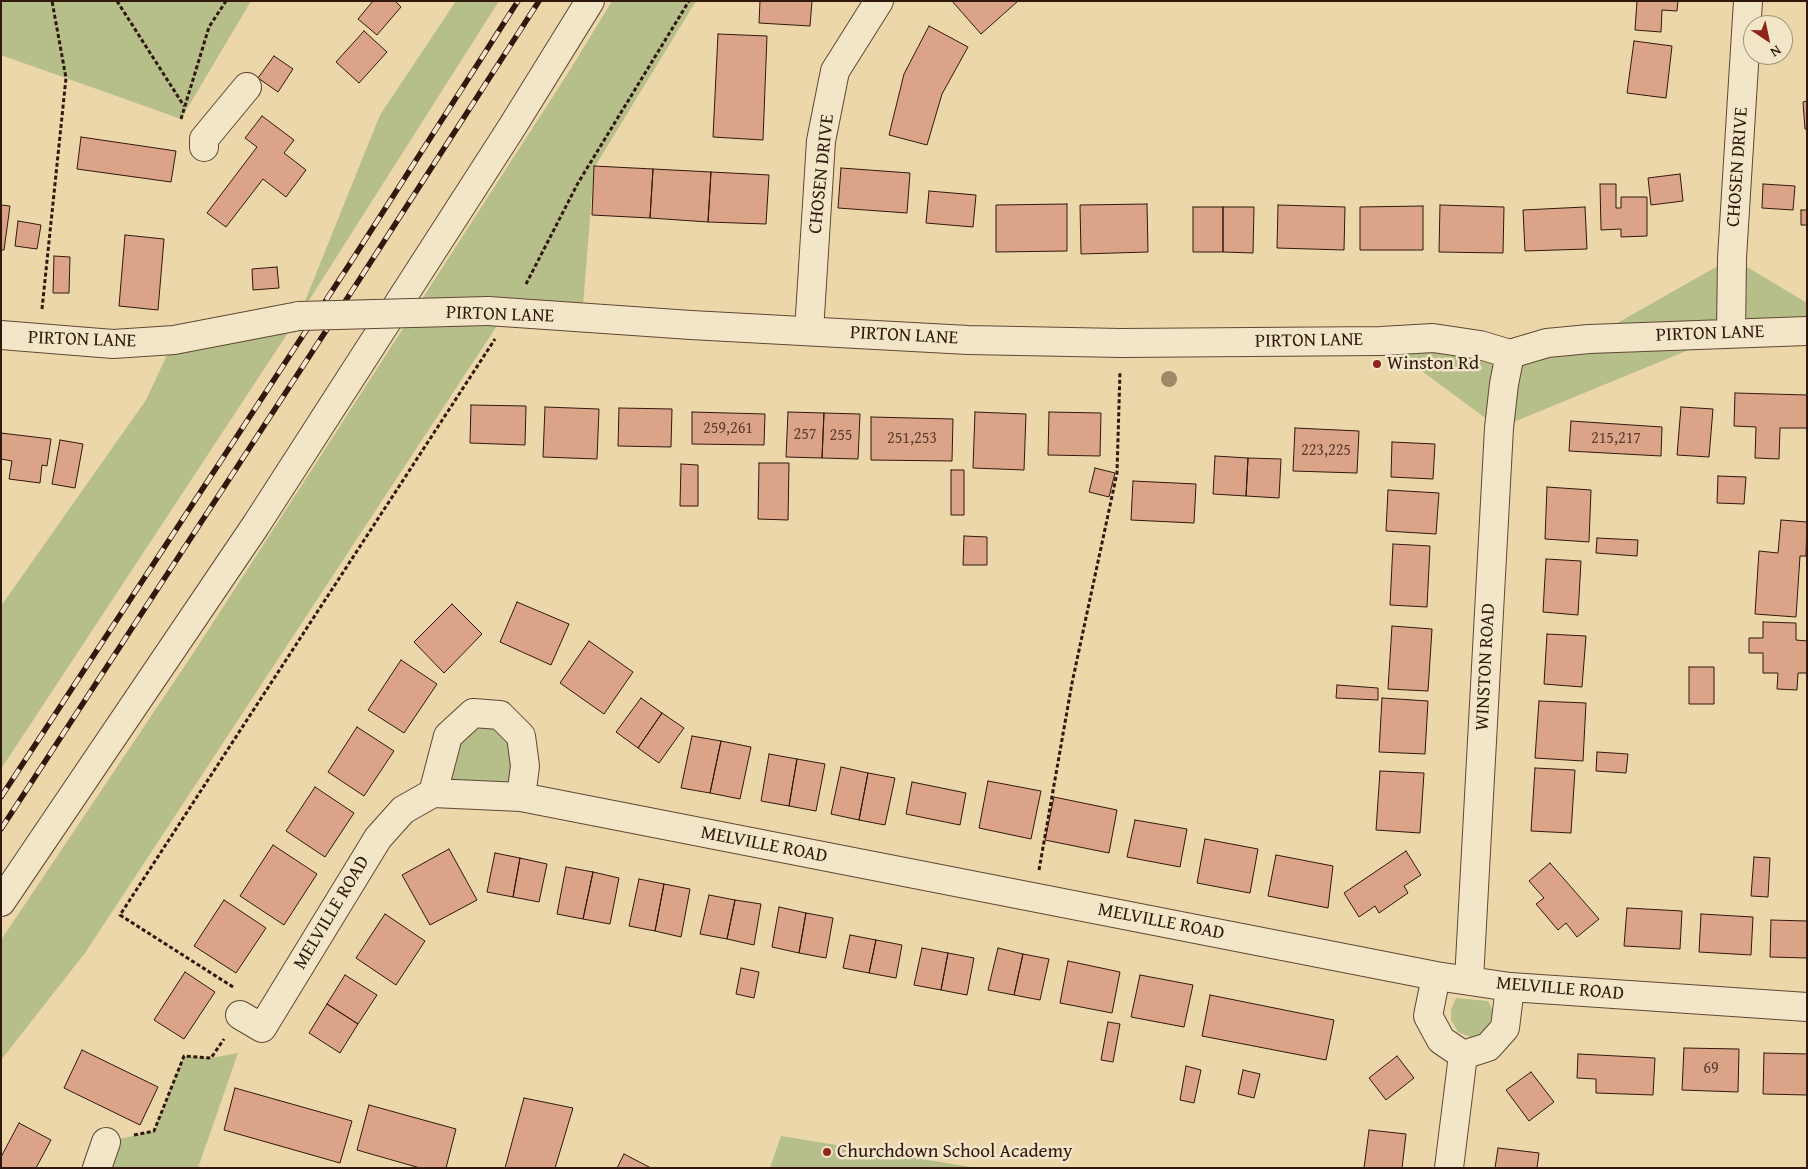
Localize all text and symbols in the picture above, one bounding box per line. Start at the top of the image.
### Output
north arrow [1743,15,1793,65]
text: N [1766,41,1785,63]
street label: CHOSEN DRIVE [1722,106,1754,228]
street label: CHOSEN DRIVE [804,113,840,235]
street label: PIRTON LANE [446,302,554,328]
street label: PIRTON LANE [1656,321,1764,347]
street label: PIRTON LANE [849,322,959,350]
street label: PIRTON LANE [28,327,136,353]
street label: PIRTON LANE [1255,329,1363,353]
place label: Winston Rd [1387,353,1479,375]
marker: Winston Rd [1371,358,1383,370]
house number: 259,261 [703,419,753,439]
house number: 257 [793,425,817,445]
house number: 255 [829,426,853,446]
house number: 251,253 [887,429,937,449]
house number: 215,217 [1591,429,1641,449]
house number: 223,225 [1301,441,1351,461]
street label: WINSTON ROAD [1471,603,1501,731]
street label: MELVILLE ROAD [699,822,829,868]
street label: MELVILLE ROAD [289,852,375,974]
street label: MELVILLE ROAD [1096,899,1226,945]
street label: MELVILLE ROAD [1495,972,1625,1006]
house number: 69 [1703,1059,1719,1079]
place label: Churchdown School Academy [837,1141,1072,1163]
marker: Churchdown School Academy [821,1146,833,1158]

